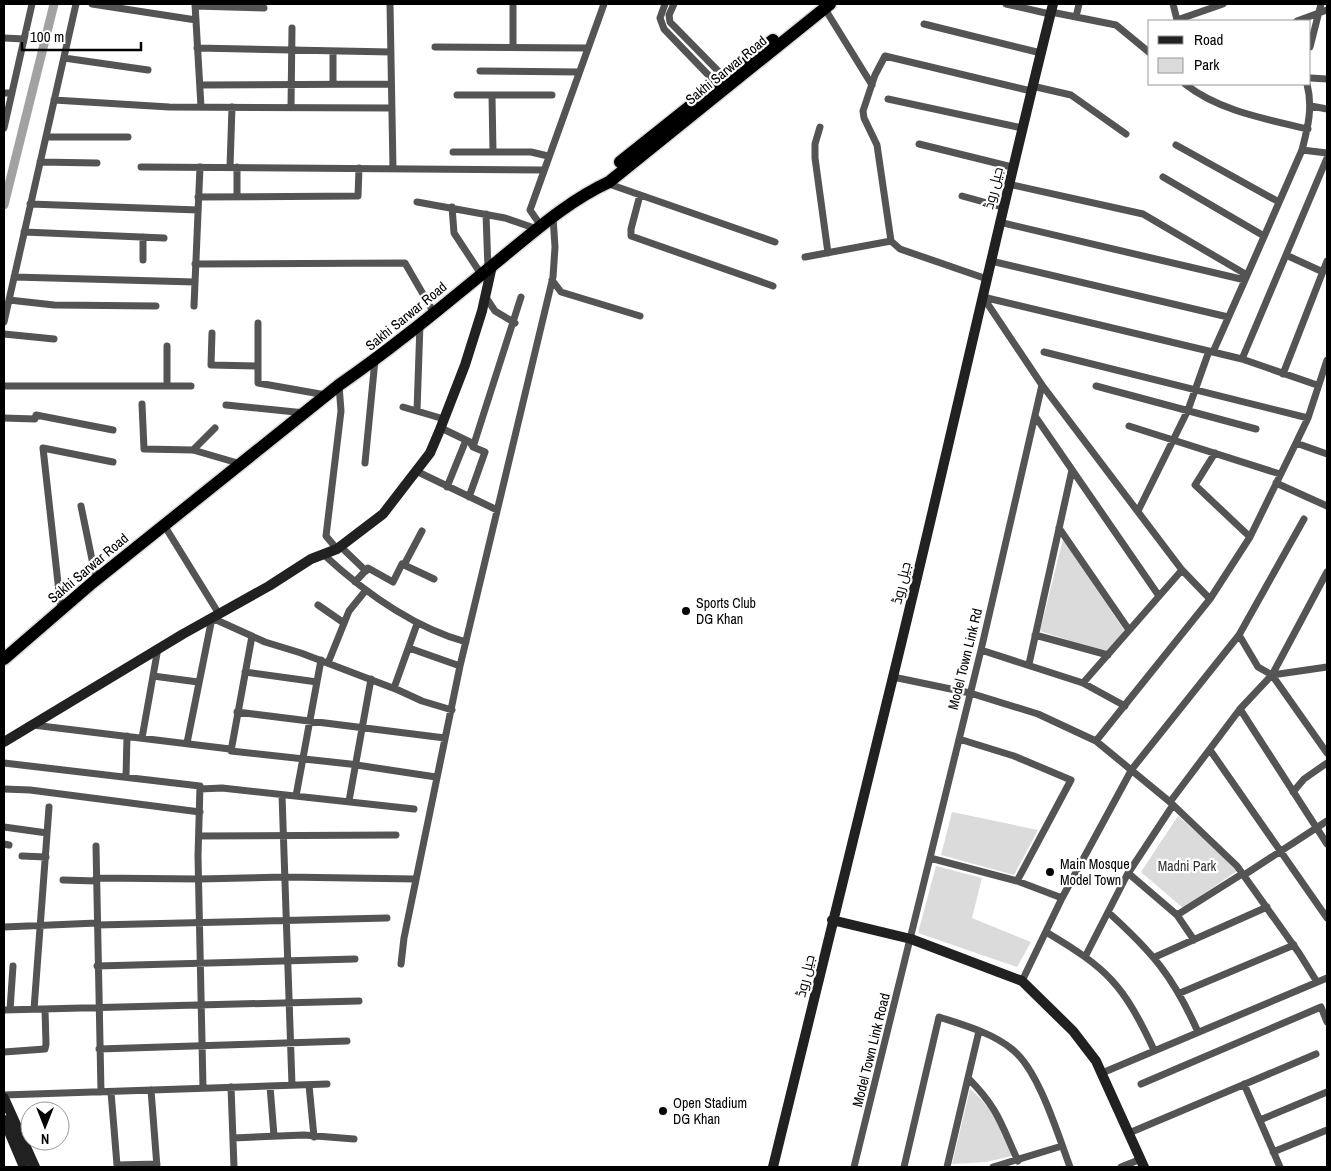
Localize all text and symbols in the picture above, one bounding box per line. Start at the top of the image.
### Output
scale bar [22,20,141,52]
legend [1148,20,1311,85]
text: 100 m [30,26,64,47]
text: Road [1194,29,1223,50]
street label: Sakhi Sarwar Road [682,32,770,108]
text: Park [1194,54,1220,75]
street label: جیل روڈ [979,165,1007,211]
street label: Sakhi Sarwar Road [362,278,450,354]
street label: Sakhi Sarwar Road [44,529,132,607]
street label: جیل روڈ [887,560,915,606]
place label: Sports Club DG Khan [696,594,756,628]
marker: Sports Club DG Khan [680,605,692,617]
street label: Model Town Link Rd [944,606,986,712]
place label: Main Mosque Model Town [1060,855,1130,889]
park label: Madni Park [1158,857,1217,875]
marker: Main Mosque Model Town [1044,866,1056,878]
street label: جیل روڈ [791,953,819,999]
street label: Model Town Link Road [848,991,894,1109]
place label: Open Stadium DG Khan [673,1094,747,1128]
north arrow [20,1101,70,1151]
marker: Open Stadium DG Khan [657,1105,669,1117]
text: N [41,1130,49,1148]

